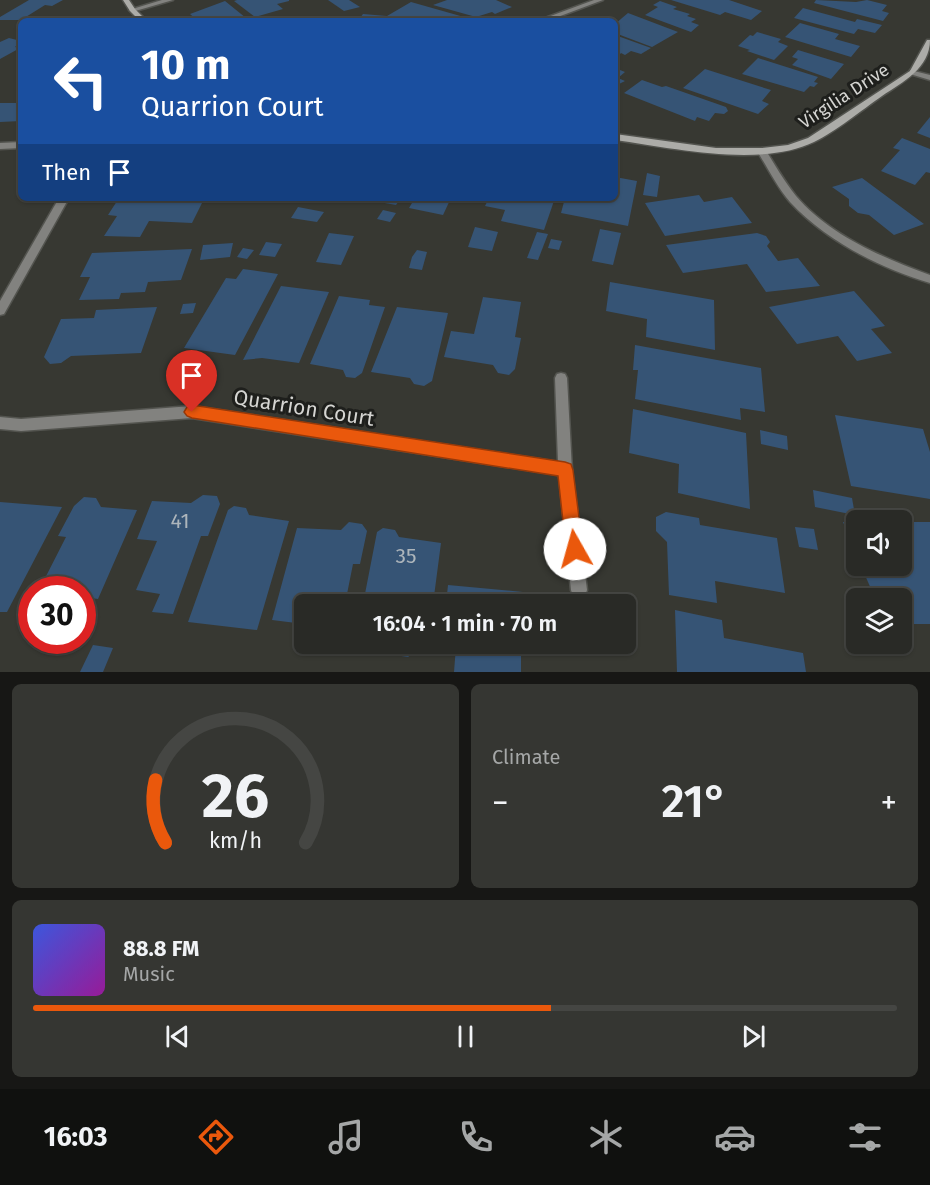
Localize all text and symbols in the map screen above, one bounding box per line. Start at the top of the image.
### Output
text: 10 m [141,40,231,90]
icon: left [42,42,120,120]
street label: Virgilia Drive [795,59,893,133]
text: Quarrion Court [141,91,324,123]
icon: arrive [103,156,136,189]
text: Then [42,159,91,186]
pin [166,350,217,412]
icon: arrive [175,359,208,392]
street label: Quarrion Court [232,384,377,432]
house number: 41 [170,508,190,534]
map controls [846,510,912,654]
button: sound [846,510,912,576]
position arrow [543,517,607,581]
house number: 35 [396,543,417,569]
speed limit sign: 30 [18,576,96,654]
button: layers [846,588,912,654]
text: 16:04 · 1 min · 70 m [373,610,557,637]
text: Climate [492,745,560,769]
text: 26 [202,759,269,834]
text: 21° [662,775,728,829]
text: − [492,783,509,823]
text: + [881,783,897,823]
text: km/h [209,828,262,854]
text: 88.8 FM [123,935,199,962]
text: Music [123,962,175,986]
icon: previous [161,1020,194,1053]
icon: pause [449,1020,482,1053]
icon: next [737,1020,770,1053]
icon: directions [195,1116,237,1158]
icon: music [325,1116,367,1158]
icon: phone [455,1116,497,1158]
icon: climate [585,1116,627,1158]
icon: car [714,1116,756,1158]
icon: filters [844,1116,886,1158]
text: 16:03 [44,1121,108,1153]

